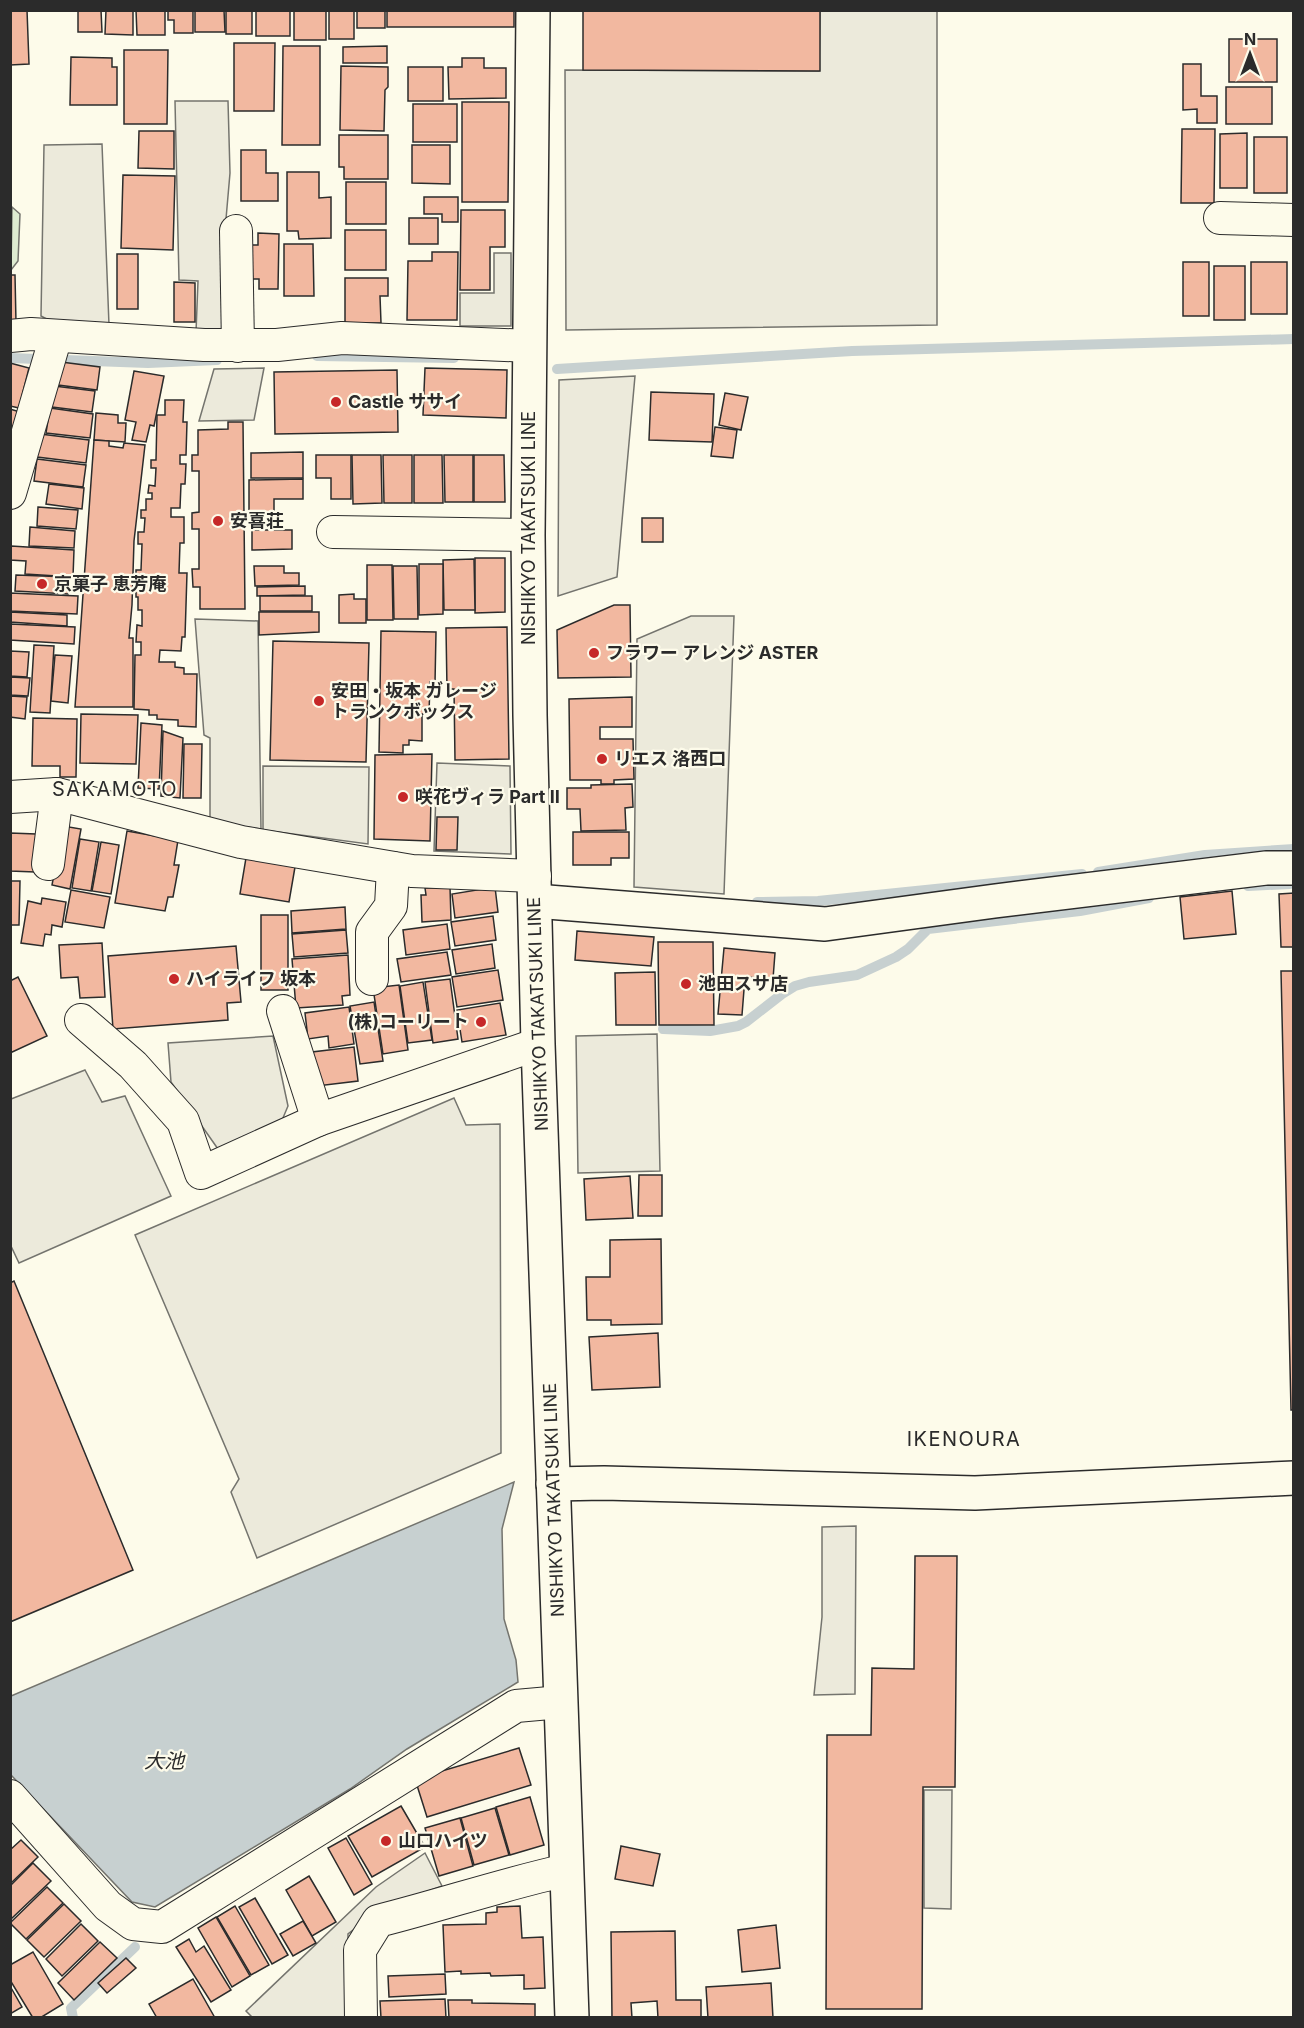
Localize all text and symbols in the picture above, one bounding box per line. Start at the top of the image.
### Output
north arrow [1220,24,1280,84]
text: N [1244,29,1256,49]
place label: Castle ササイ [348,391,462,412]
marker: Castle ササイ [329,395,343,409]
street label: NISHIKYO TAKATSUKI LINE [518,411,539,645]
place label: 安喜荘 [230,510,284,531]
marker: 安喜荘 [211,514,225,528]
place label: 京菓子 恵芳庵 [54,573,166,594]
marker: 京菓子 恵芳庵 [35,577,49,591]
place label: フラワー アレンジ ASTER [606,642,818,663]
marker: フラワー アレンジ ASTER [587,646,601,660]
place label: 安田・坂本 ガレージ トランクボックス [331,680,497,722]
marker: 安田・坂本 ガレージ トランクボックス [312,694,326,708]
place label: リエス 洛西口 [614,748,726,769]
marker: リエス 洛西口 [595,752,609,766]
district label: SAKAMOTO [52,777,178,801]
place label: 咲花ヴィラ Part Ⅱ [415,786,560,807]
marker: 咲花ヴィラ Part Ⅱ [396,790,410,804]
street label: NISHIKYO TAKATSUKI LINE [523,897,552,1131]
place label: ハイライフ 坂本 [186,968,316,989]
marker: ハイライフ 坂本 [167,972,181,986]
place label: 池田スサ店 [698,973,788,994]
marker: 池田スサ店 [679,977,693,991]
place label: (株)コーリート [347,1011,469,1032]
marker: (株)コーリート [474,1015,488,1029]
street label: NISHIKYO TAKATSUKI LINE [539,1383,568,1617]
district label: IKENOURA [907,1427,1021,1451]
water label: 大池 [144,1749,186,1773]
place label: 山口ハイツ [398,1830,488,1851]
marker: 山口ハイツ [379,1834,393,1848]

